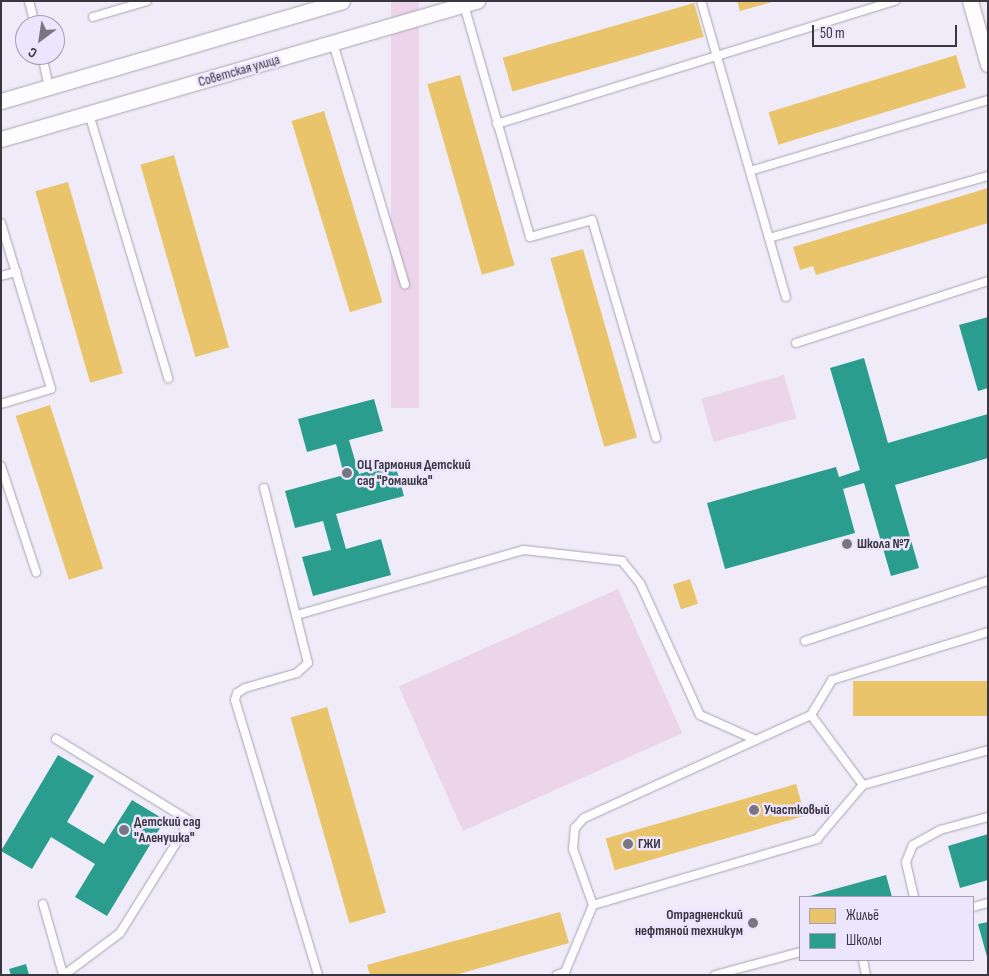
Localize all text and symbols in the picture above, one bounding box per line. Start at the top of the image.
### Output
north arrow [15,15,65,65]
scale bar [814,15,959,47]
text: 50 m [820,24,845,43]
text: С [25,43,40,62]
street label: Советская улица [196,51,282,91]
place label: ОЦ Гармония Детский сад "Ромашка" [357,457,471,490]
marker: ОЦ Гармония Детский сад "Ромашка" [341,467,353,479]
place label: Школа №7 [857,536,910,552]
marker: Школа №7 [841,538,853,550]
place label: Участковый [764,802,830,818]
marker: Участковый [748,804,760,816]
place label: Детский сад "Аленушка" [134,814,200,846]
marker: Детский сад "Аленушка" [118,824,130,836]
place label: ГЖИ [638,836,661,852]
marker: ГЖИ [622,838,634,850]
legend [799,896,974,961]
text: Жильё [846,906,879,925]
place label: Отрадненский нефтяной техникум [635,907,743,940]
marker: Отрадненский нефтяной техникум [747,917,759,929]
text: Школы [846,931,882,950]

